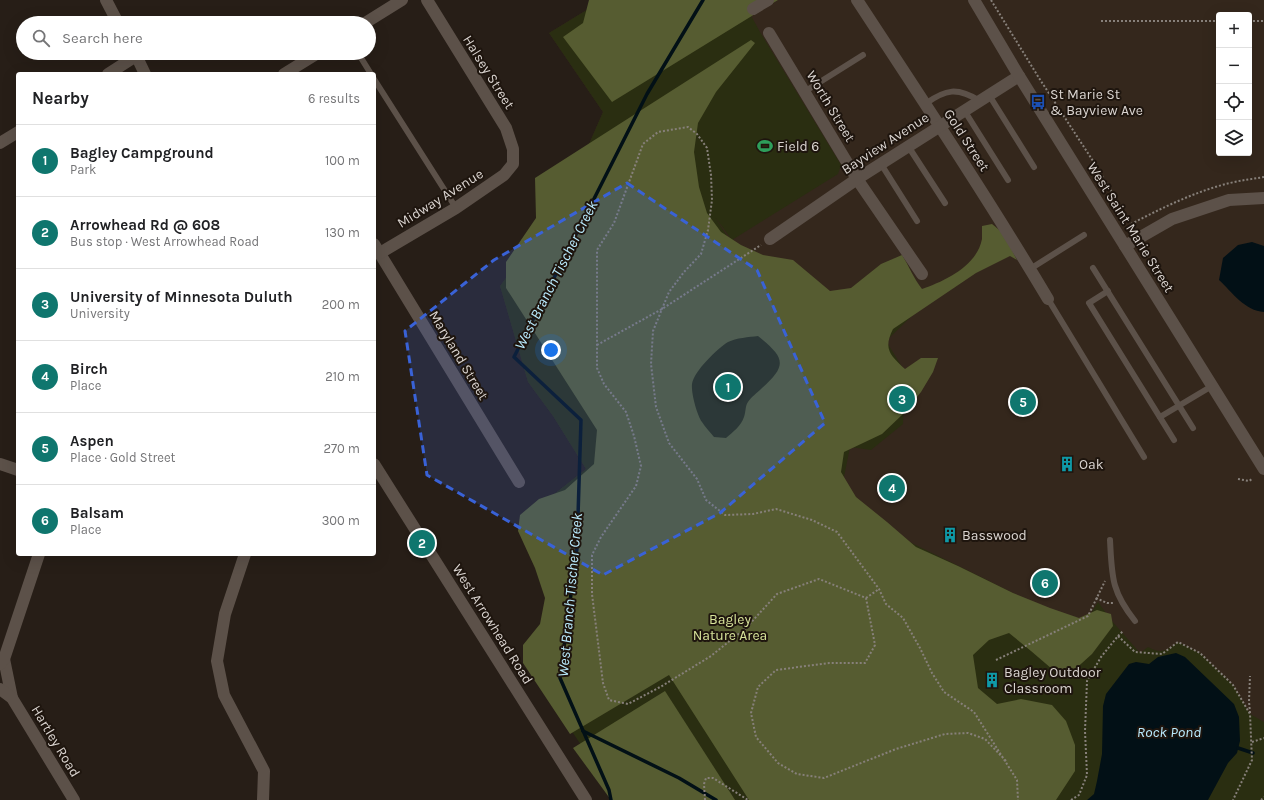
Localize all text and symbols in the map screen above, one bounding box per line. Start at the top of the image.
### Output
map controls [1216,12,1252,156]
button: + [1216,12,1252,48]
search box [16,16,376,60]
icon: search [30,27,52,49]
text: Search here [62,29,143,47]
street label: Halsey Street [459,32,518,112]
button: − [1216,48,1252,84]
street label: Worth Street [803,67,859,145]
button: locate [1216,84,1252,120]
place label: St Marie St & Bayview Ave [1050,86,1143,119]
text: Nearby [32,88,89,108]
text: 6 results [308,91,360,106]
bus stop icon: St Marie St & Bayview Ave [1029,93,1047,111]
street label: Gold Street [940,106,993,175]
street label: Bayview Avenue [838,109,932,178]
button: layers [1216,120,1252,156]
sports icon: Field 6 [756,137,774,155]
place label: Field 6 [777,138,819,155]
text: Bagley Campground [70,144,214,162]
text: 1 [43,153,47,168]
text: 100 m [325,153,360,168]
street label: West Saint Marie Street [1084,159,1178,296]
text: Park [70,162,96,177]
street label: Midway Avenue [394,165,486,232]
water label: West Branch Tischer Creek [511,197,602,352]
text: Arrowhead Rd @ 608 [70,216,220,234]
text: 2 [41,225,49,240]
text: 130 m [325,225,360,240]
text: Bus stop · West Arrowhead Road [70,234,259,249]
text: University of Minnesota Duluth [70,288,293,306]
text: 3 [41,297,49,312]
text: 200 m [322,297,360,312]
text: University [70,306,130,321]
street label: Maryland Street [425,307,492,403]
your location [541,340,561,360]
text: Birch [70,360,108,378]
text: 4 [41,369,49,384]
text: 210 m [325,369,360,384]
pin: 1 [715,372,741,402]
text: Place [70,378,101,393]
pin: 3 [889,384,915,414]
pin: 5 [1010,387,1036,417]
text: Aspen [70,432,114,450]
text: 5 [41,441,49,456]
text: 270 m [323,441,360,456]
text: Place · Gold Street [70,450,175,465]
building icon: Oak [1058,455,1076,473]
place label: Oak [1079,456,1104,473]
pin: 4 [879,473,905,503]
text: Balsam [70,504,124,522]
water label: West Branch Tischer Creek [554,512,586,678]
text: 6 [41,513,49,528]
text: 300 m [322,513,360,528]
text: Place [70,522,101,537]
building icon: Basswood [941,526,959,544]
place label: Basswood [962,527,1027,544]
pin: 2 [409,528,435,558]
street label: West Arrowhead Road [449,561,536,687]
pin: 6 [1032,568,1058,598]
park label: Bagley Nature Area [693,611,767,644]
place label: Bagley Outdoor Classroom [1004,664,1102,697]
building icon: Bagley Outdoor Classroom [983,671,1001,689]
street label: Hartley Road [28,702,84,780]
water label: Rock Pond [1137,723,1201,741]

